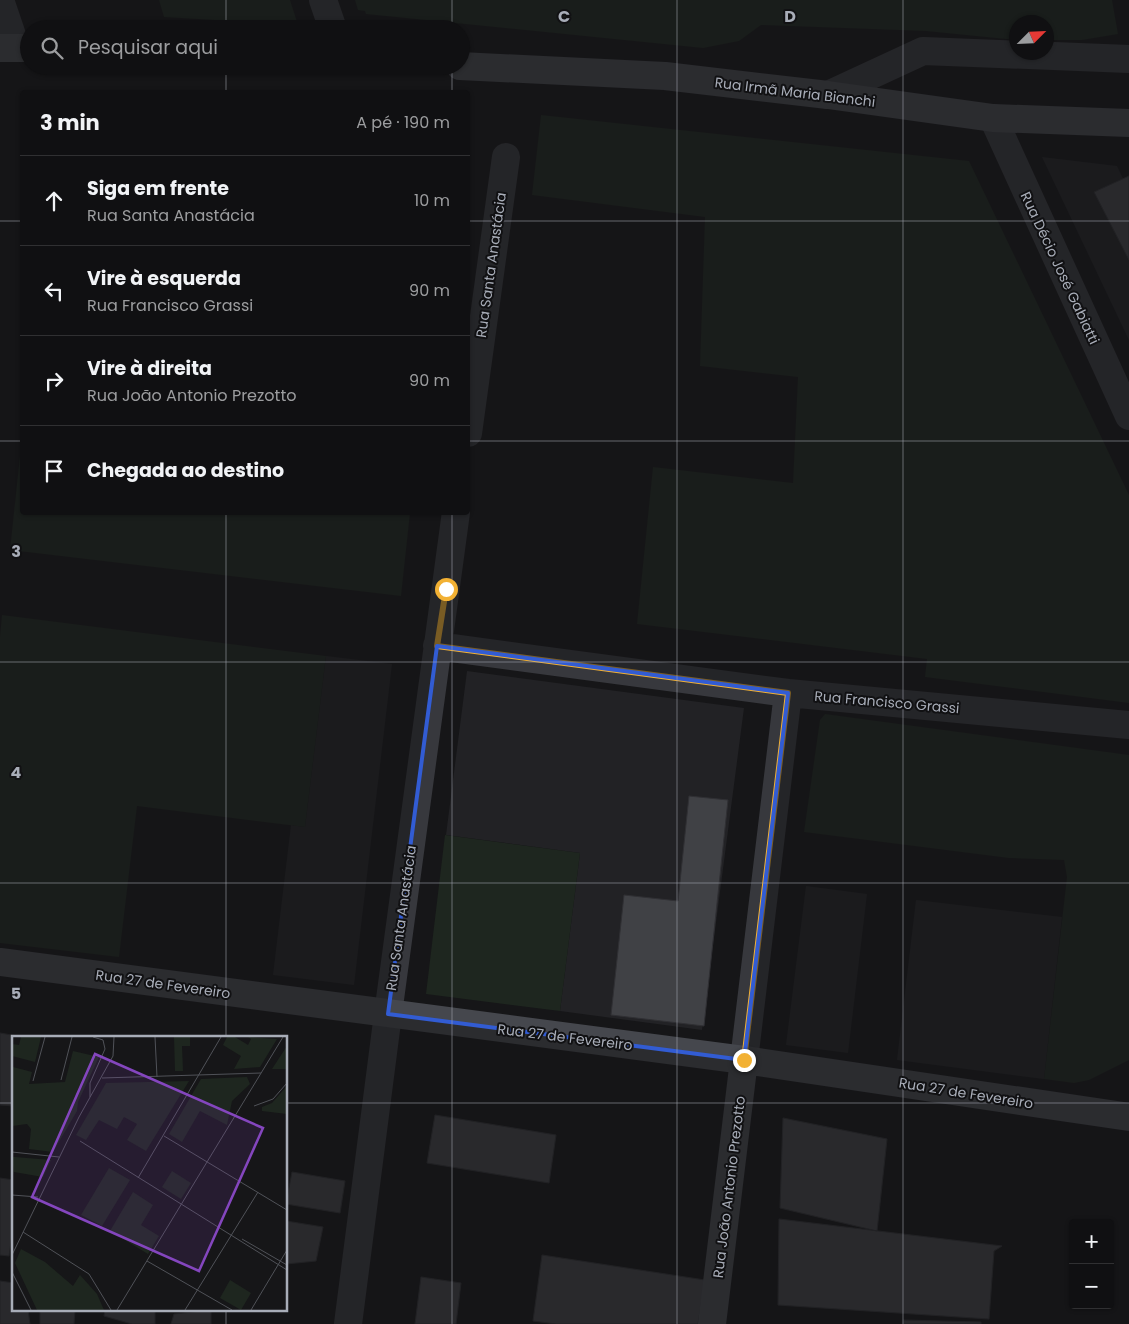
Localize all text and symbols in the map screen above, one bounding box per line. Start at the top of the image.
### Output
text: C [558,5,570,28]
text: D [784,5,796,28]
north arrow [1009,15,1054,60]
search box [20,20,470,75]
icon: search [38,34,66,62]
text: Pesquisar aqui [78,34,218,61]
street label: Rua Irmã Maria Bianchi [714,72,876,112]
text: 3 min [40,108,100,137]
text: A pé · 190 m [356,111,450,134]
text: Siga em frente [87,175,229,202]
icon: ahead [40,187,68,215]
street label: Rua Décio José Gabiatti [1016,188,1104,348]
text: 10 m [414,189,450,212]
street label: Rua Santa Anastácia [471,191,511,339]
text: Rua Santa Anastácia [87,204,255,227]
text: Vire à esquerda [87,265,241,292]
icon: left [40,277,68,305]
text: 90 m [409,279,450,302]
text: Rua Francisco Grassi [87,294,253,317]
text: Vire à direita [87,355,212,382]
icon: right [40,367,68,395]
text: 90 m [409,369,450,392]
text: Rua João Antonio Prezotto [87,384,296,407]
icon: arrive [40,457,68,485]
text: Chegada ao destino [87,457,284,484]
text: 3 [11,540,21,563]
route start [435,578,458,601]
street label: Rua Francisco Grassi [814,686,960,718]
text: 4 [11,761,22,784]
street label: Rua Santa Anastácia [381,844,421,992]
street label: Rua 27 de Fevereiro [94,965,232,1003]
text: 5 [11,982,21,1005]
street label: Rua 27 de Fevereiro [496,1019,634,1055]
inset map [12,1036,288,1312]
route end [733,1049,756,1072]
street label: Rua 27 de Fevereiro [897,1073,1035,1114]
street label: Rua João Antonio Prezotto [708,1095,750,1279]
map controls [1069,1219,1114,1309]
button: + [1069,1219,1114,1264]
button: − [1069,1264,1114,1309]

